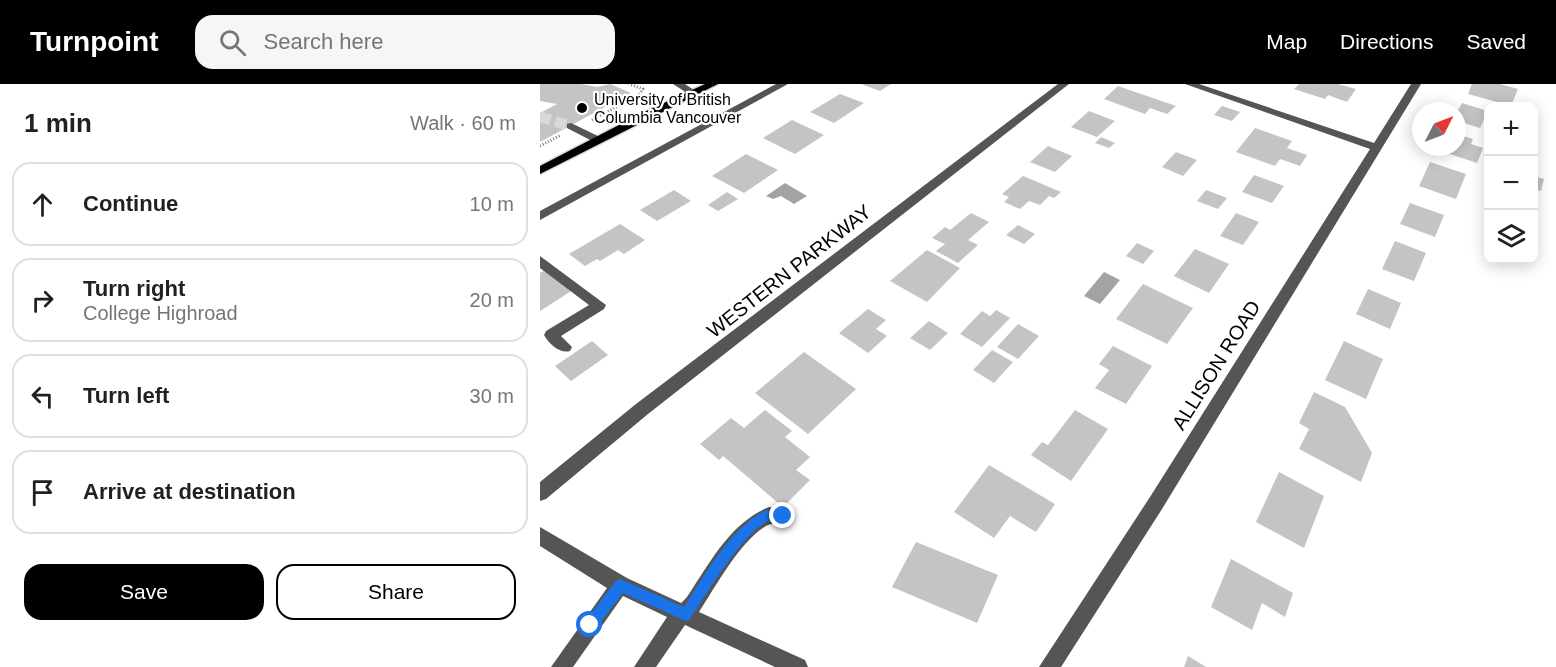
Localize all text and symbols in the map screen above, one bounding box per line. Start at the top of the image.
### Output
search box [195,15,615,69]
text: Turnpoint [30,26,159,57]
icon: search [216,26,249,59]
text: Search here [264,29,383,54]
text: Map [1266,30,1307,53]
text: Directions [1340,30,1433,53]
text: Saved [1466,30,1526,53]
place label: University of British Columbia Vancouver [594,91,742,126]
marker: University of British Columbia Vancouver [575,101,589,115]
north arrow [1412,102,1466,156]
map controls [1484,102,1538,264]
button: + [1484,102,1538,156]
text: 1 min [24,108,92,138]
text: Walk · 60 m [410,112,516,134]
button: − [1484,156,1538,210]
icon: ahead [26,188,59,221]
text: Continue [83,191,178,216]
text: 10 m [470,193,514,215]
street label: WESTERN PARKWAY [703,200,875,342]
button: layers [1484,210,1538,264]
text: Turn right [83,276,185,301]
icon: right [26,284,59,317]
text: 20 m [470,289,514,311]
street label: ALLISON ROAD [1168,296,1264,434]
text: College Highroad [83,302,238,324]
icon: left [26,380,59,413]
text: Turn left [83,383,169,408]
text: 30 m [470,385,514,407]
icon: arrive [26,476,59,509]
text: Arrive at destination [83,479,296,504]
route end [769,502,795,528]
button: Save [24,564,264,620]
button: Share [276,564,516,620]
route start [576,611,602,637]

